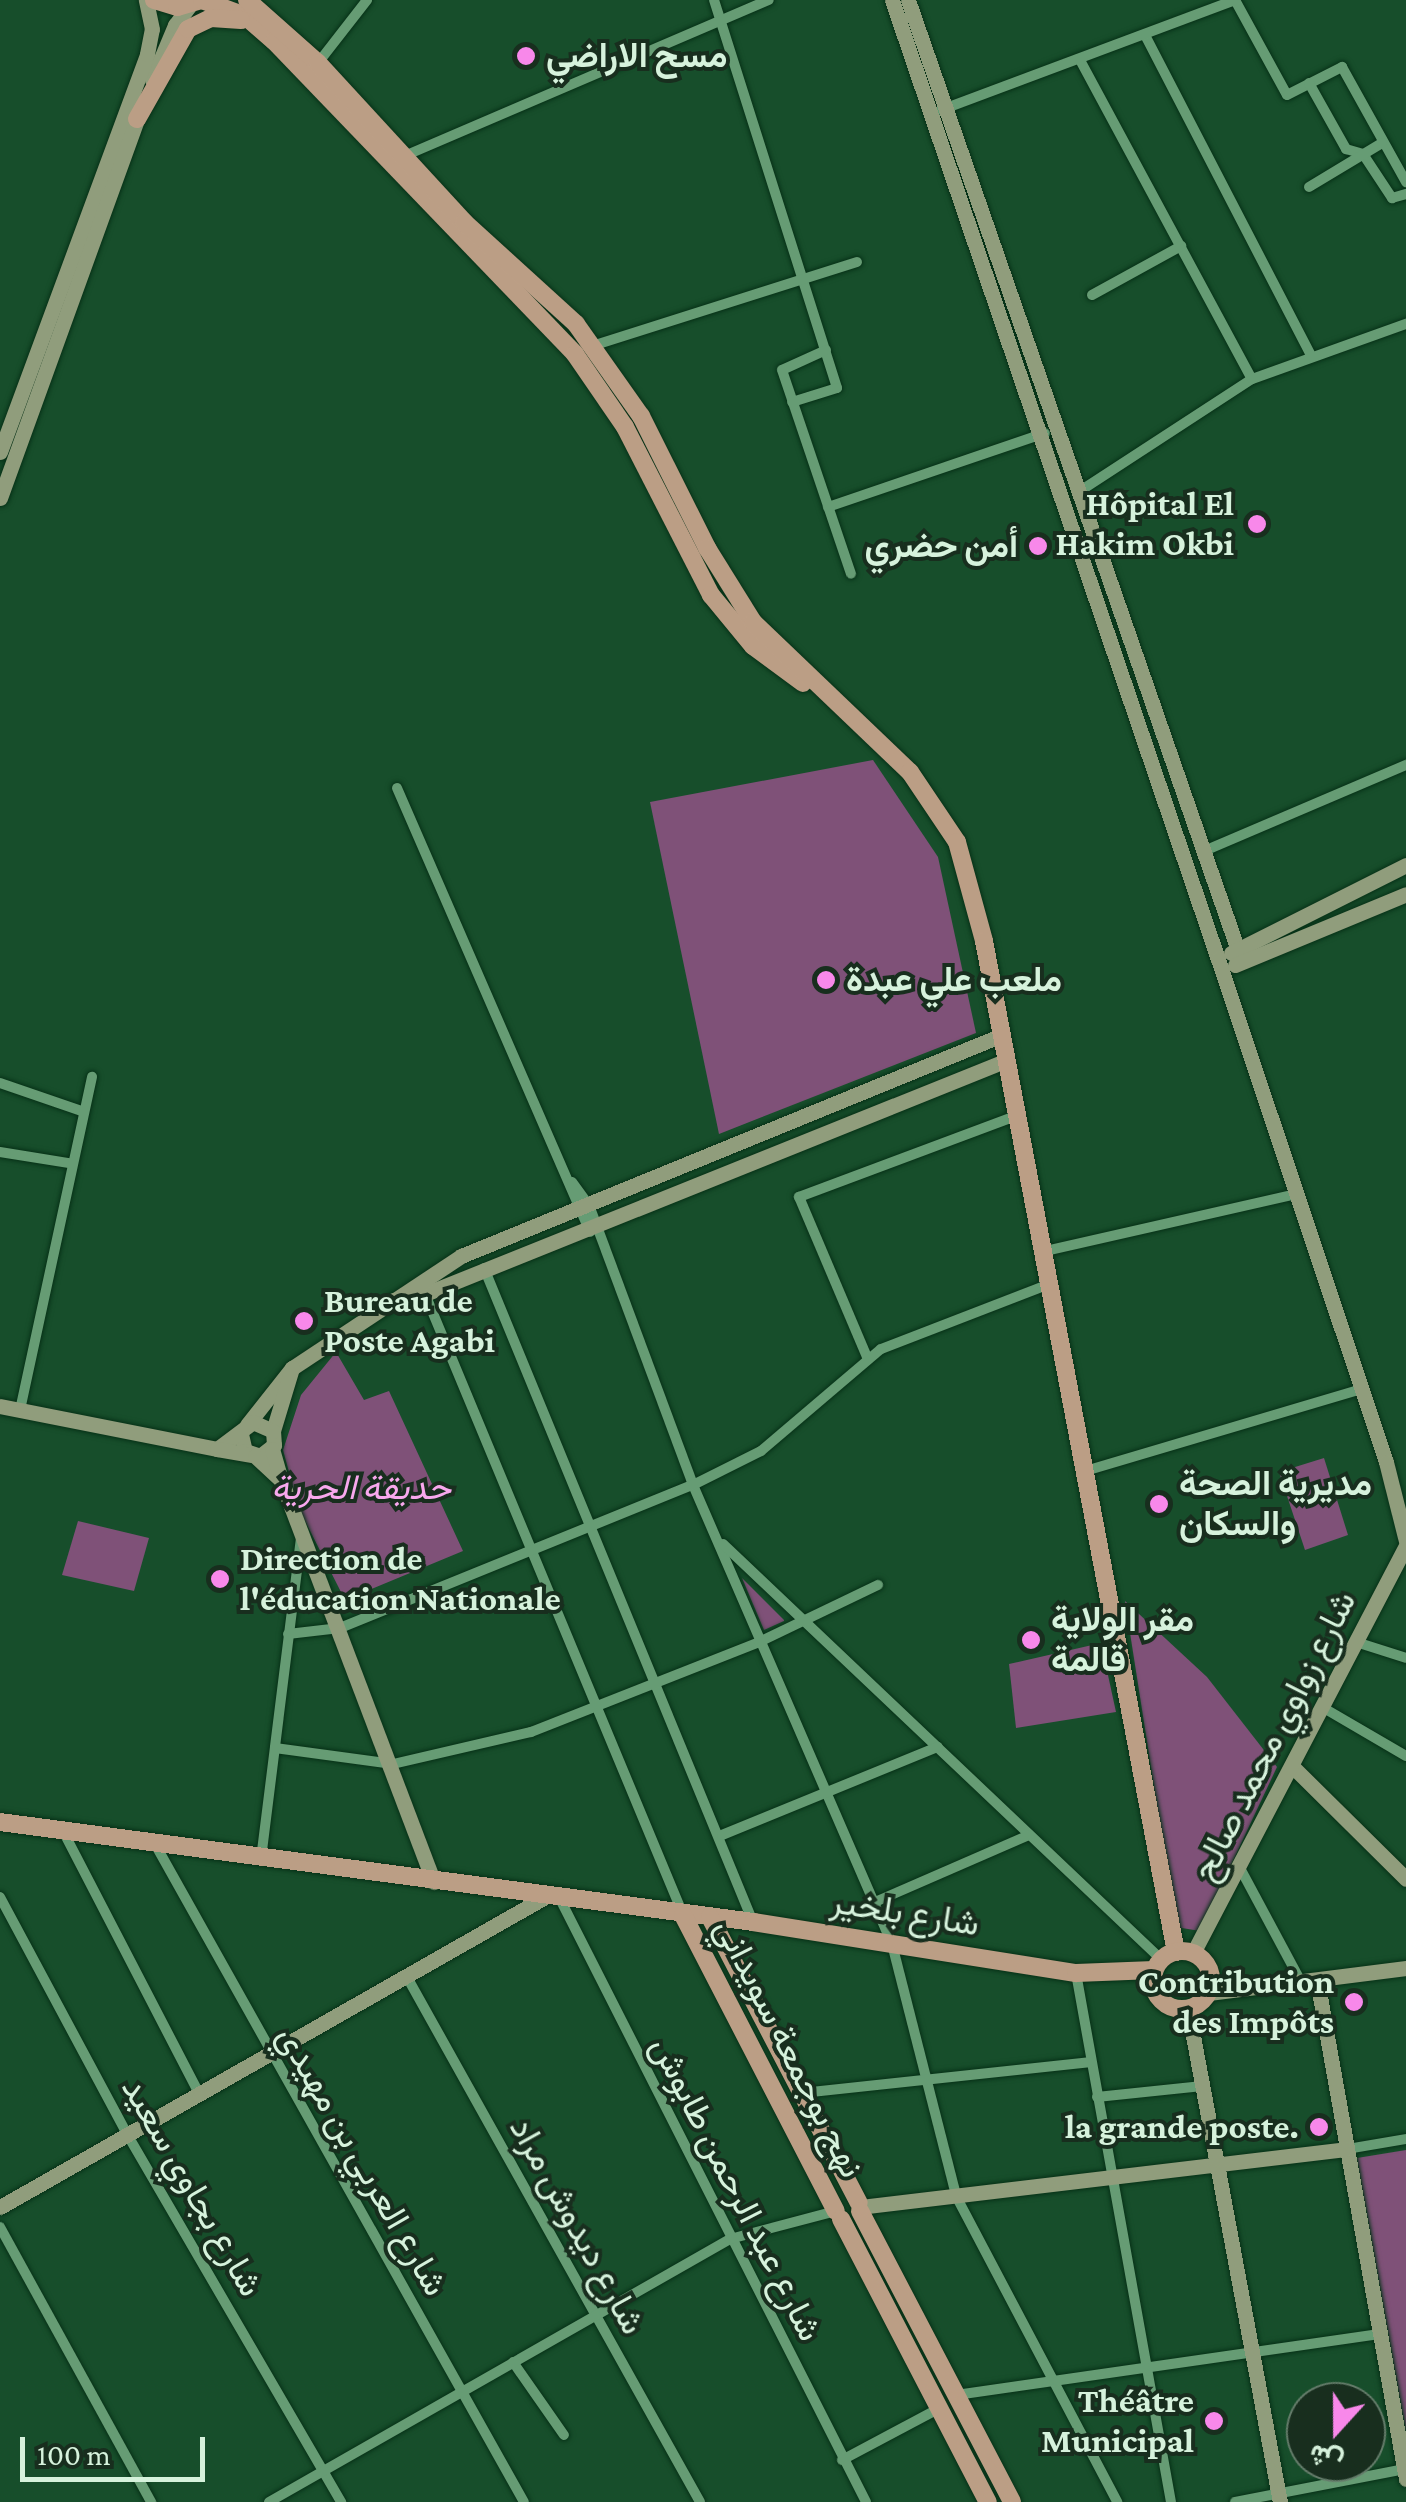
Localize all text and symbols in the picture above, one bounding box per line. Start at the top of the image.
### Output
place label: مسح الاراضي [546,35,728,77]
marker: مسح الاراضي [515,45,537,67]
place label: Hôpital El Hakim Okbi [1055,483,1234,565]
marker: Hôpital El Hakim Okbi [1244,511,1270,537]
place label: أمن حضري [865,525,1018,567]
marker: أمن حضري [1027,535,1049,557]
place label: ملعب علي عبدة [846,959,1062,1001]
marker: ملعب علي عبدة [815,969,837,991]
place label: Bureau de Poste Agabi [324,1280,495,1362]
marker: Bureau de Poste Agabi [293,1310,315,1332]
place label: مديرية الصحة والسكان [1179,1463,1372,1545]
park label: حديقة الحرية [271,1467,451,1509]
marker: مديرية الصحة والسكان [1148,1493,1170,1515]
place label: Direction de l'éducation Nationale [240,1538,561,1620]
marker: Direction de l'éducation Nationale [209,1568,231,1590]
street label: شارع زواوي محمد صالح [1183,1584,1365,1888]
place label: مقر الولاية قالمة [1051,1599,1194,1681]
marker: مقر الولاية قالمة [1020,1629,1042,1651]
street label: شارع بلخير [828,1881,982,1945]
street label: نهج بوجمعة سويداني [705,1911,873,2185]
place label: Contribution des Impôts [1138,1961,1334,2043]
marker: Contribution des Impôts [1343,1991,1365,2013]
street label: شارع العربي بن مهيدي [268,2018,456,2304]
street label: شارع عبد الرحمن طابوش [641,2030,831,2348]
street label: شارع بجاوي سعيد [112,2070,272,2304]
place label: la grande poste. [1065,2106,1299,2148]
street label: شارع ديدوش مراد [500,2110,654,2342]
marker: la grande poste. [1308,2116,1330,2138]
place label: Théâtre Municipal [1041,2380,1194,2462]
north arrow [1286,2382,1386,2482]
marker: Théâtre Municipal [1203,2410,1225,2432]
scale bar [25,2417,210,2479]
text: 100 m [37,2438,111,2471]
text: ش [1305,2438,1347,2479]

